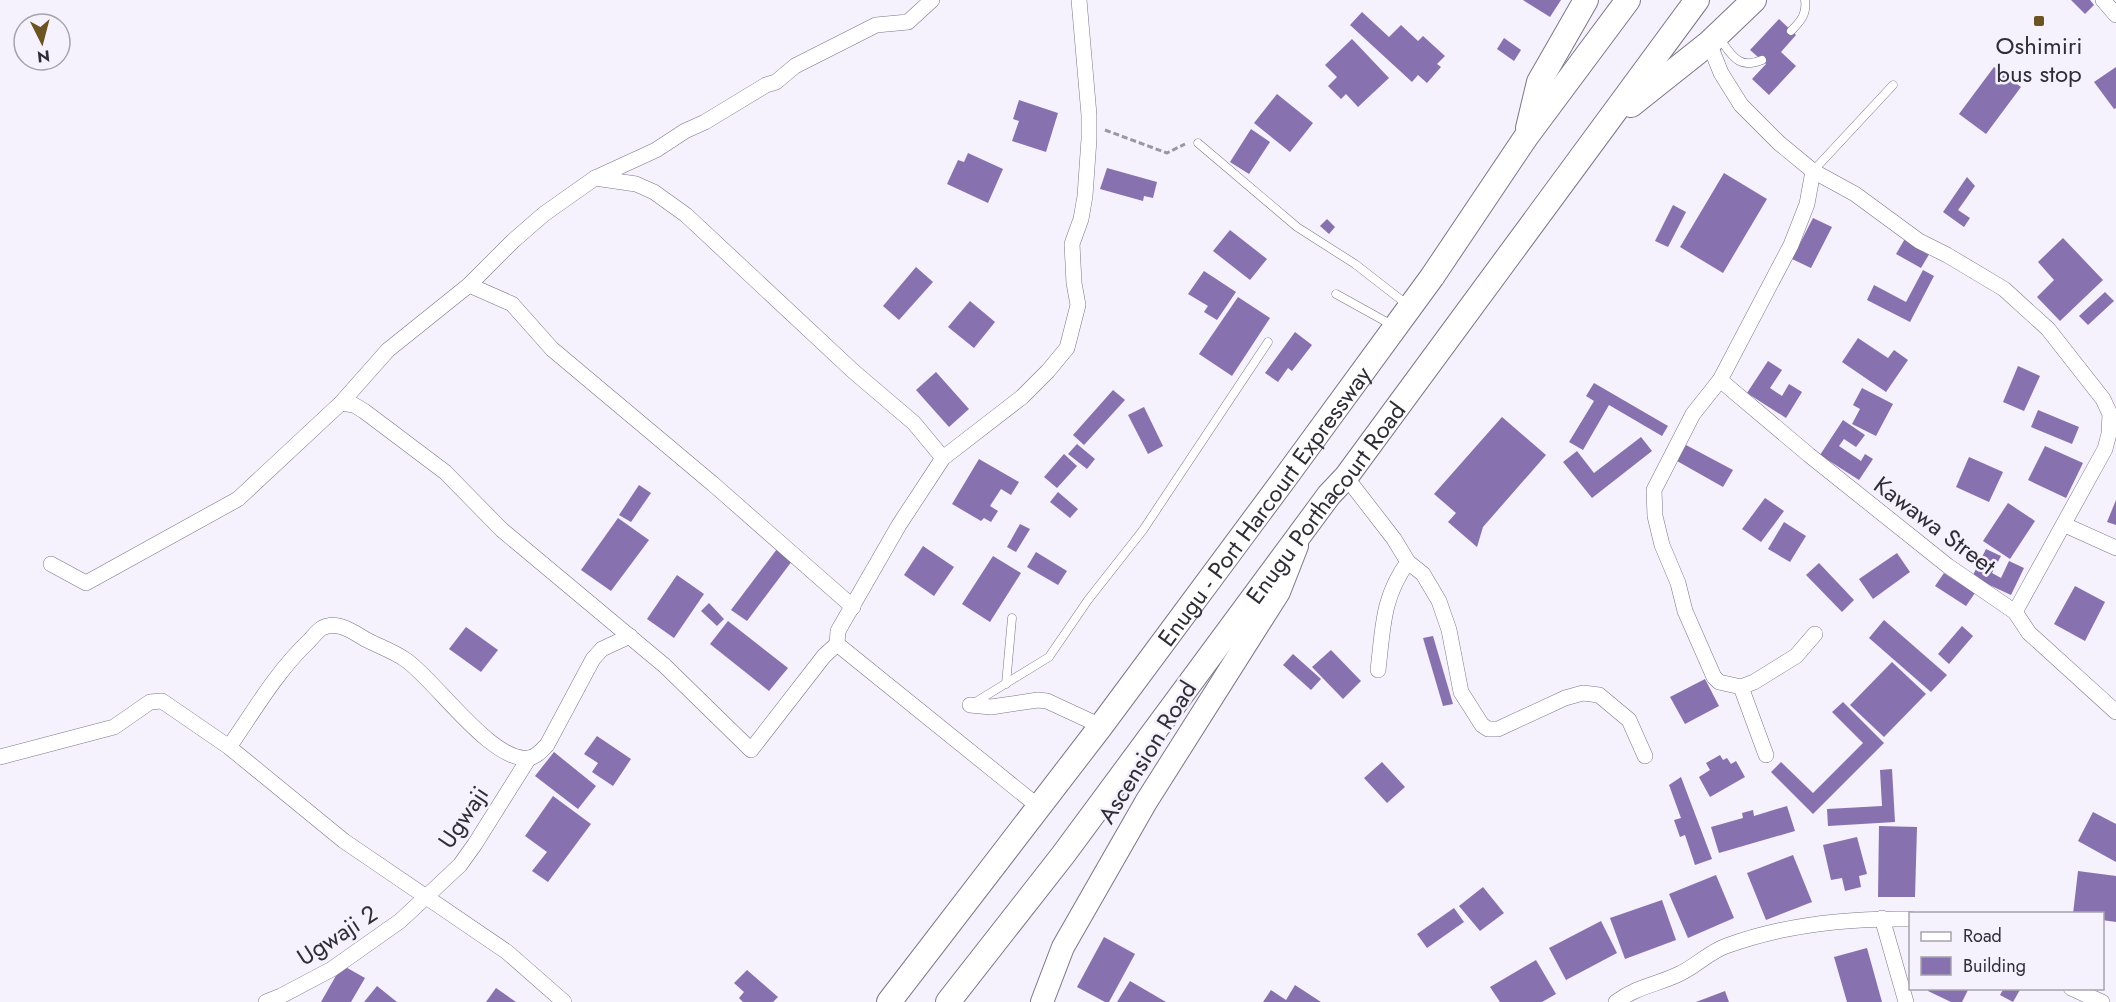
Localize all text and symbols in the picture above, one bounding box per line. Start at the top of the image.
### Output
north arrow [12,12,72,72]
marker: Oshimiri bus stop [2032,14,2046,28]
place label: Oshimiri bus stop [1996,28,2082,91]
text: N [36,44,51,69]
street label: Enugu - Port Harcourt Expressway [1149,358,1379,653]
street label: Enugu Porthacourt Road [1237,394,1413,611]
street label: Kawawa Street [1867,467,2004,583]
street label: Ascension Road [1089,674,1205,830]
street label: Ugwaji [429,779,497,855]
street label: Ugwaji 2 [290,896,384,974]
legend [1909,912,2104,990]
text: Road [1963,923,2002,949]
text: Building [1963,953,2026,979]

